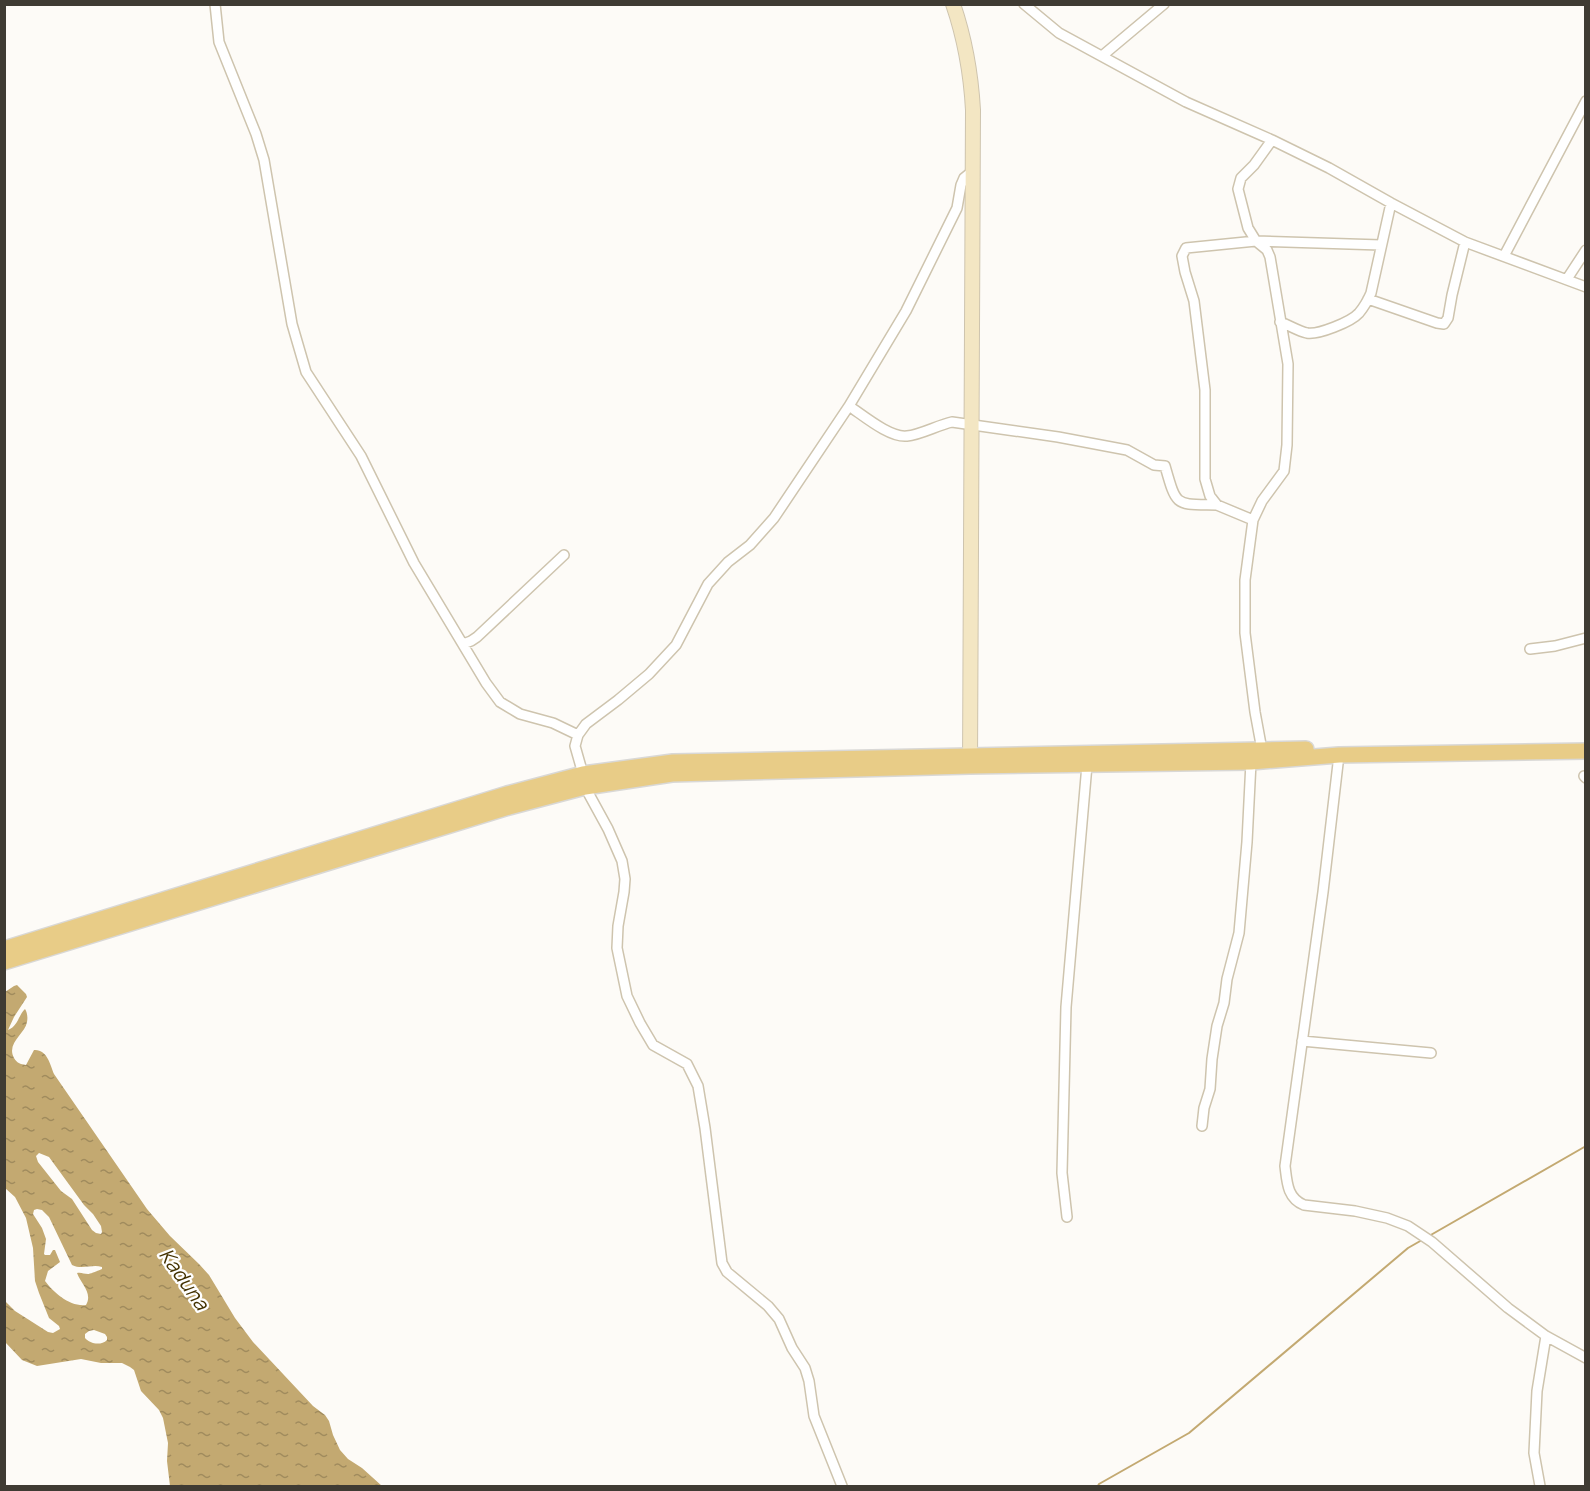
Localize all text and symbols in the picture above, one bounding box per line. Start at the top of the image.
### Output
water label: Kaduna [153,1242,216,1316]

